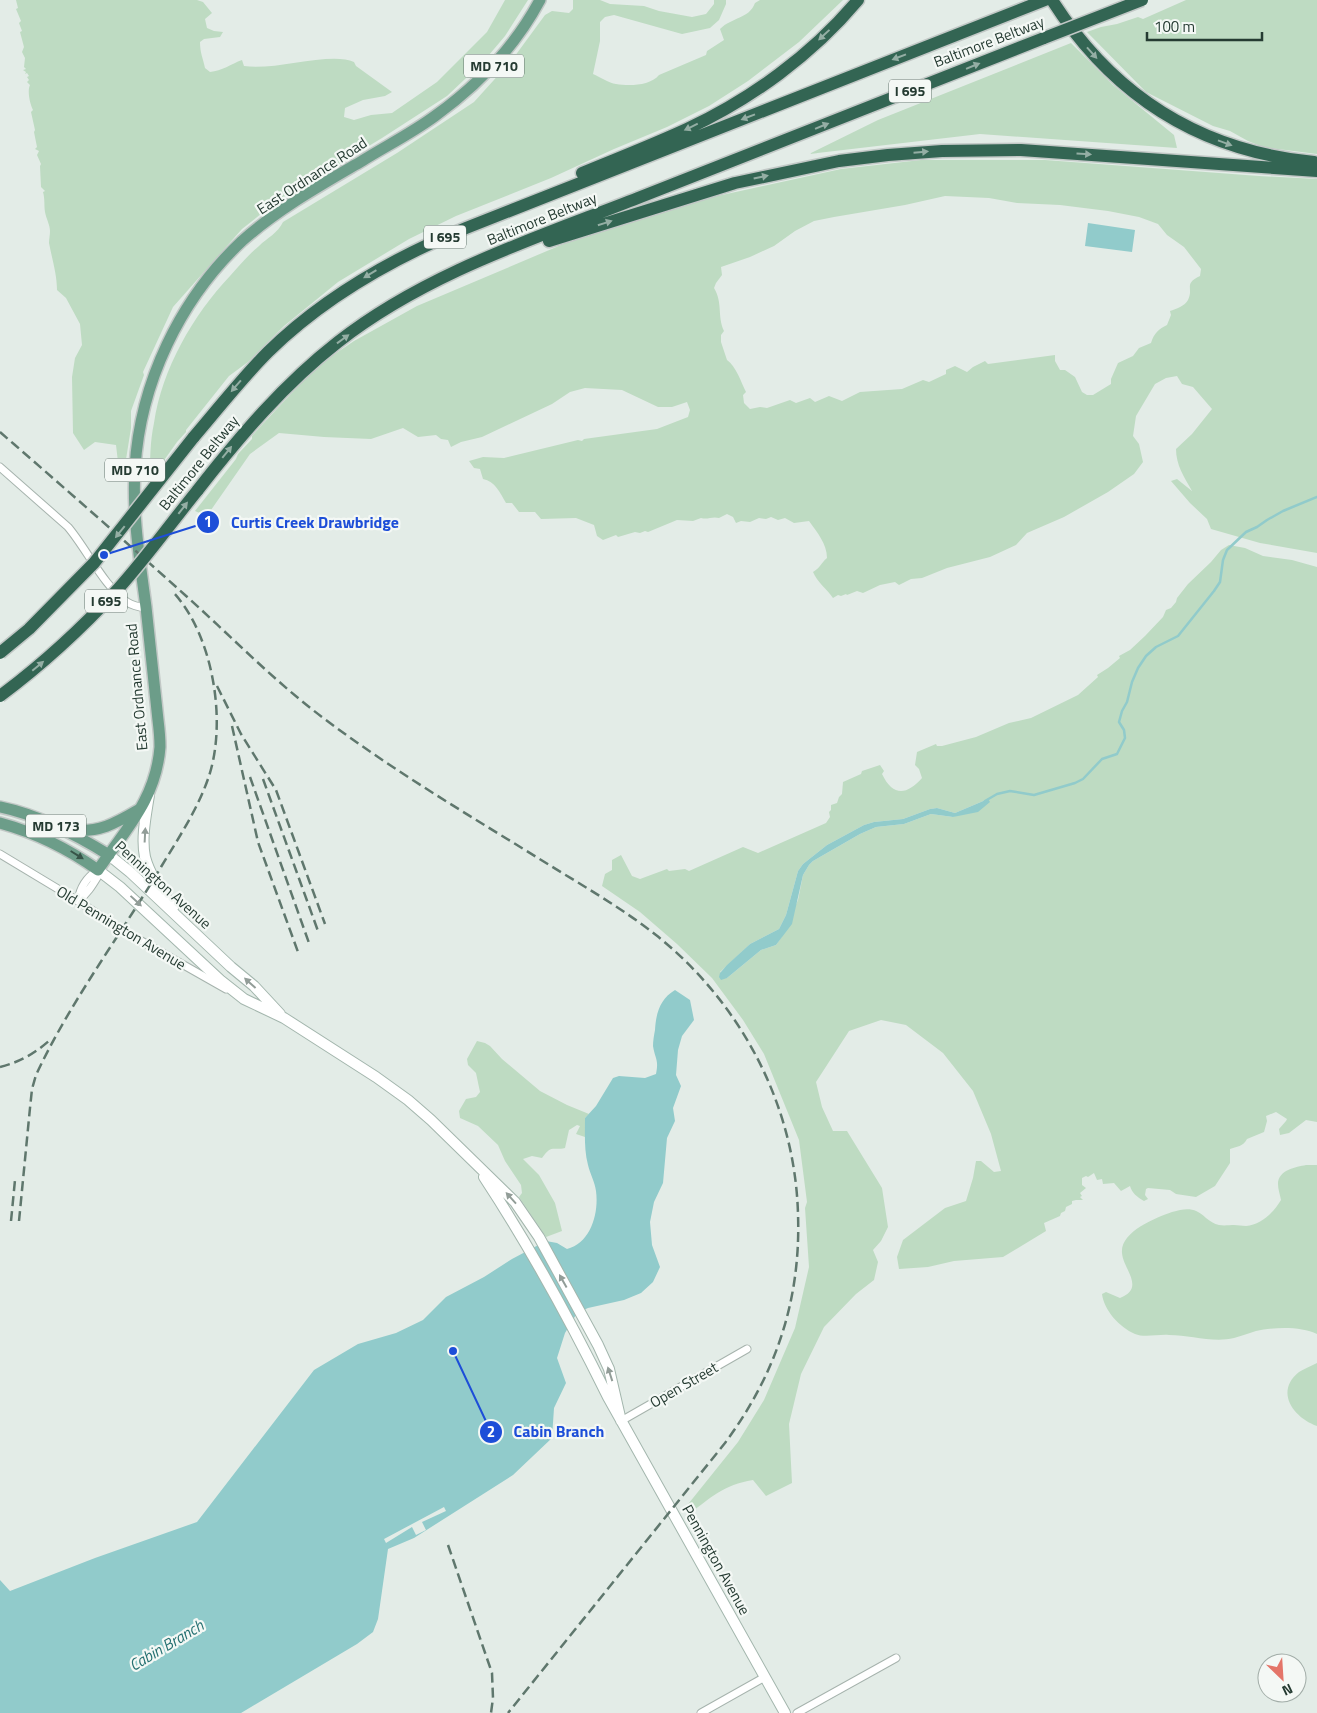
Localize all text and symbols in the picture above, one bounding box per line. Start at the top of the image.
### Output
street label: Baltimore Beltway [930,10,1047,73]
scale bar [1147,10,1262,42]
text: 100 m [1154,15,1195,38]
one-way arrow [818,29,830,41]
one-way arrow [1086,47,1097,60]
road number: MD 710 [464,54,524,78]
one-way arrow [892,54,906,62]
one-way arrow [966,62,981,70]
road number: I 695 [889,80,931,102]
one-way arrow [740,113,755,121]
one-way arrow [814,122,829,129]
one-way arrow [684,123,698,131]
street label: East Ordnance Road [252,131,372,220]
one-way arrow [1218,139,1233,147]
one-way arrow [914,148,930,156]
one-way arrow [1076,150,1092,158]
one-way arrow [753,173,769,181]
street label: Baltimore Beltway [483,186,600,251]
one-way arrow [598,219,613,226]
road number: I 695 [424,226,466,248]
one-way arrow [364,270,377,279]
one-way arrow [336,333,349,344]
one-way arrow [230,380,242,392]
street label: Baltimore Beltway [153,410,244,515]
one-way arrow [222,446,233,459]
road number: MD 710 [105,458,165,482]
one-way arrow [178,502,189,515]
callout: Curtis Creek Drawbridge [196,507,409,538]
text: 1 [204,510,212,533]
text: Curtis Creek Drawbridge [231,510,399,534]
one-way arrow [115,525,126,538]
road number: I 695 [85,590,127,612]
street label: East Ordnance Road [119,622,154,752]
one-way arrow [32,660,44,672]
road number: MD 173 [26,814,86,838]
one-way arrow [141,827,149,843]
street label: Pennington Avenue [110,835,217,934]
one-way arrow [70,851,84,860]
street label: Old Pennington Avenue [52,880,190,975]
one-way arrow [129,895,141,907]
one-way arrow [245,977,257,989]
one-way arrow [505,1192,517,1204]
one-way arrow [559,1273,567,1288]
street label: Open Street [645,1355,723,1413]
one-way arrow [605,1366,613,1381]
callout: Cabin Branch [479,1416,614,1447]
text: Cabin Branch [514,1419,604,1443]
text: 2 [487,1420,495,1443]
street label: Pennington Avenue [677,1500,756,1619]
water label: Cabin Branch [124,1613,209,1677]
north arrow [1257,1653,1307,1703]
text: N [1279,1679,1297,1702]

